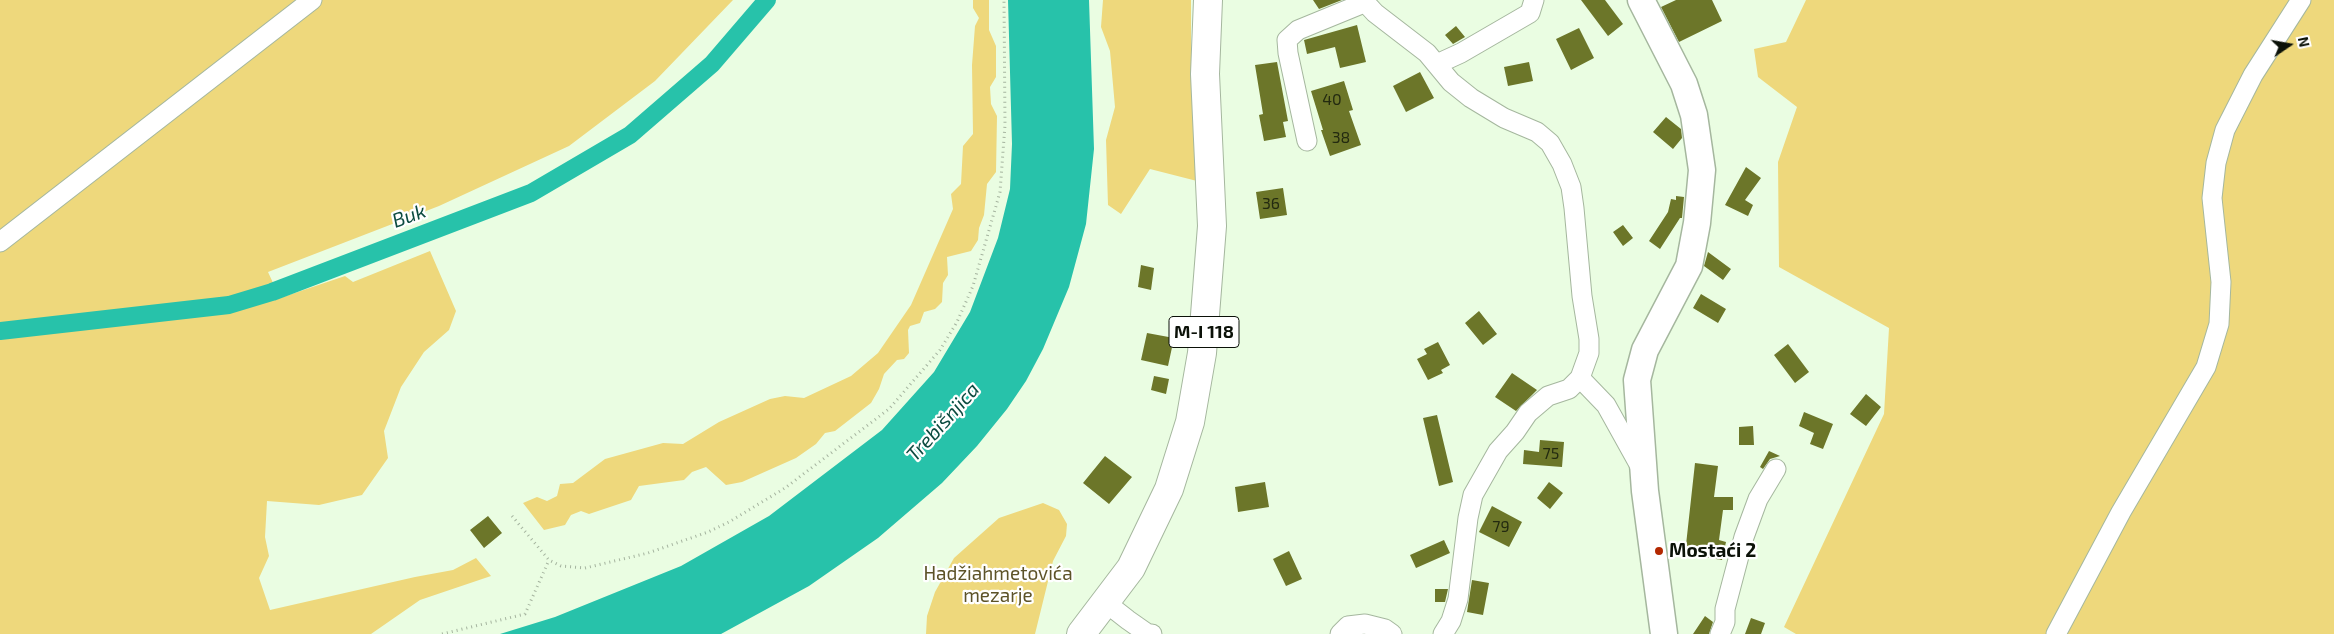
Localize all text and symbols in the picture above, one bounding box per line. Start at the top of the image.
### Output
north arrow [2264,20,2314,70]
text: N [2295,35,2314,48]
house number: 40 [1322,90,1342,110]
house number: 38 [1332,128,1350,148]
house number: 36 [1262,194,1280,214]
water label: Buk [389,199,429,233]
road number: M-I 118 [1169,316,1239,348]
water label: Trebišnjica [902,378,984,466]
house number: 75 [1543,444,1559,464]
house number: 79 [1492,517,1510,537]
place label: Mostaći 2 [1669,540,1756,562]
marker: Mostaći 2 [1653,545,1665,557]
park label: Hadžiahmetovića mezarje [923,563,1073,607]

